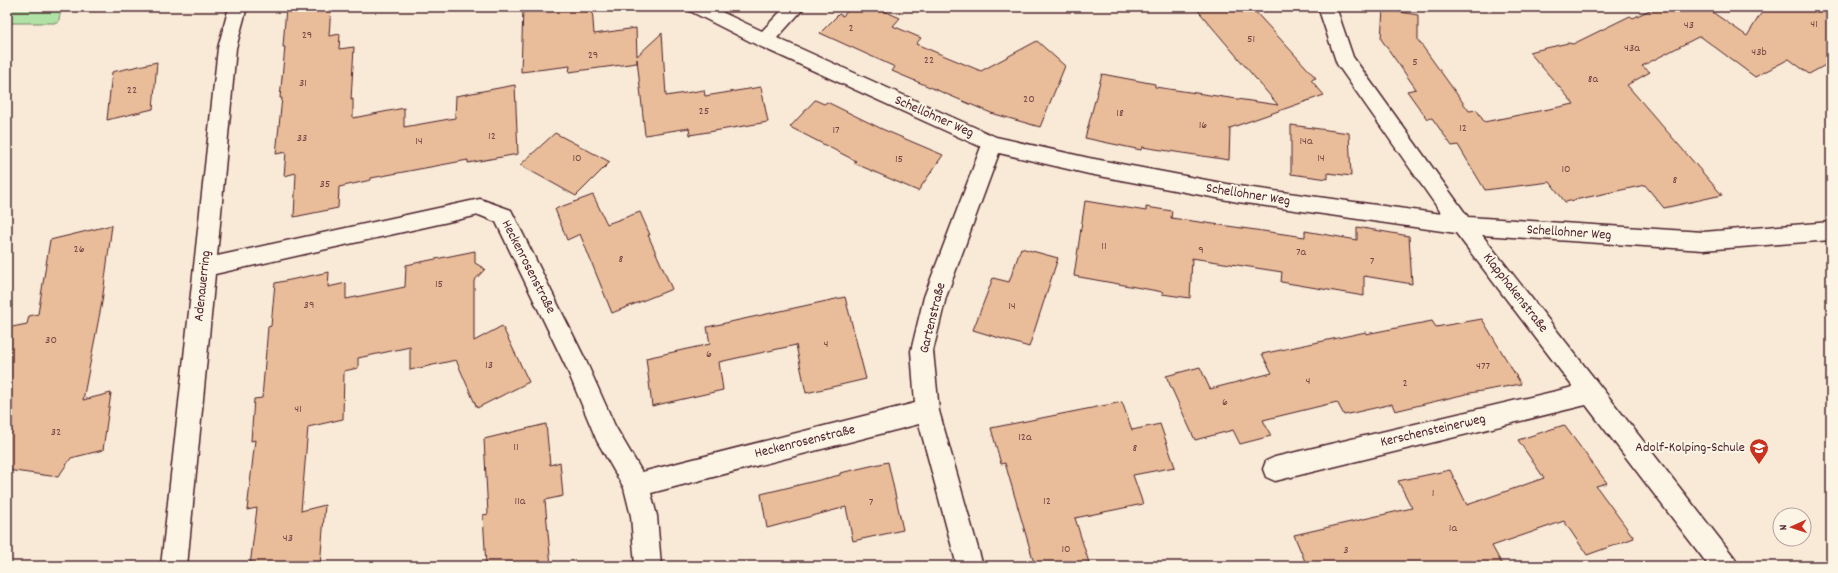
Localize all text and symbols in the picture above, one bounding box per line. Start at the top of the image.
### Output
house number: 41 [1810,16,1818,33]
house number: 43 [1684,17,1694,34]
house number: 2 [848,20,854,37]
house number: 29 [302,27,312,44]
house number: 51 [1247,31,1255,48]
house number: 43a [1624,40,1640,57]
house number: 43b [1751,44,1767,61]
house number: 29 [588,47,598,64]
house number: 22 [924,52,934,69]
house number: 5 [1412,54,1418,71]
house number: 8a [1588,71,1599,88]
house number: 31 [299,75,307,92]
house number: 22 [127,82,137,99]
street label: Schellohner Weg [891,91,977,143]
house number: 20 [1023,91,1035,108]
house number: 25 [699,103,709,120]
house number: 18 [1116,105,1124,122]
house number: 16 [1199,117,1207,134]
house number: 12 [1459,120,1467,137]
house number: 17 [832,122,840,139]
house number: 12 [488,128,496,145]
house number: 33 [297,130,307,147]
house number: 14 [415,133,423,150]
house number: 14a [1299,133,1313,150]
house number: 10 [572,150,582,167]
house number: 14 [1317,150,1325,167]
house number: 15 [895,151,903,168]
house number: 10 [1561,161,1571,178]
house number: 8 [1673,172,1678,189]
house number: 35 [320,176,330,193]
street label: Schellohner Weg [1204,178,1292,212]
street label: Heckenrosenstraße [496,217,560,317]
street label: Schellohner Weg [1526,220,1612,246]
house number: 11 [1101,238,1107,255]
house number: 26 [73,241,85,258]
house number: 9 [1198,242,1204,259]
house number: 7a [1296,244,1306,261]
street label: Klapphakenstraße [1477,249,1553,337]
street label: Adenauerring [189,250,217,322]
house number: 8 [619,251,624,268]
house number: 7 [1370,253,1375,270]
house number: 15 [435,276,443,293]
street label: Gartenstraße [915,281,951,355]
house number: 39 [304,297,314,314]
house number: 14 [1008,298,1016,315]
house number: 30 [45,332,57,349]
house number: 4 [824,336,829,353]
house number: 6 [706,346,712,363]
house number: 13 [485,357,493,374]
house number: 477 [1476,358,1490,375]
house number: 4 [1306,373,1311,390]
house number: 2 [1402,375,1408,392]
house number: 6 [1222,394,1228,411]
house number: 41 [294,401,302,418]
street label: Kerschensteinerweg [1378,409,1488,453]
street label: Heckenrosenstraße [753,420,857,464]
house number: 32 [51,424,61,441]
house number: 12a [1018,429,1032,446]
school or university icon: Adolf-Kolping-Schule [1748,437,1770,465]
place label: Adolf-Kolping-Schule [1635,438,1745,458]
house number: 11 [513,439,519,456]
house number: 8 [1133,440,1138,457]
house number: 1 [1432,485,1434,502]
house number: 11a [515,493,526,510]
house number: 12 [1043,493,1051,510]
house number: 7 [869,494,874,511]
north arrow [1772,507,1812,547]
house number: 1a [1449,520,1457,537]
text: N [1776,524,1792,531]
house number: 43 [283,530,293,547]
house number: 10 [1061,541,1071,558]
house number: 3 [1343,542,1349,559]

